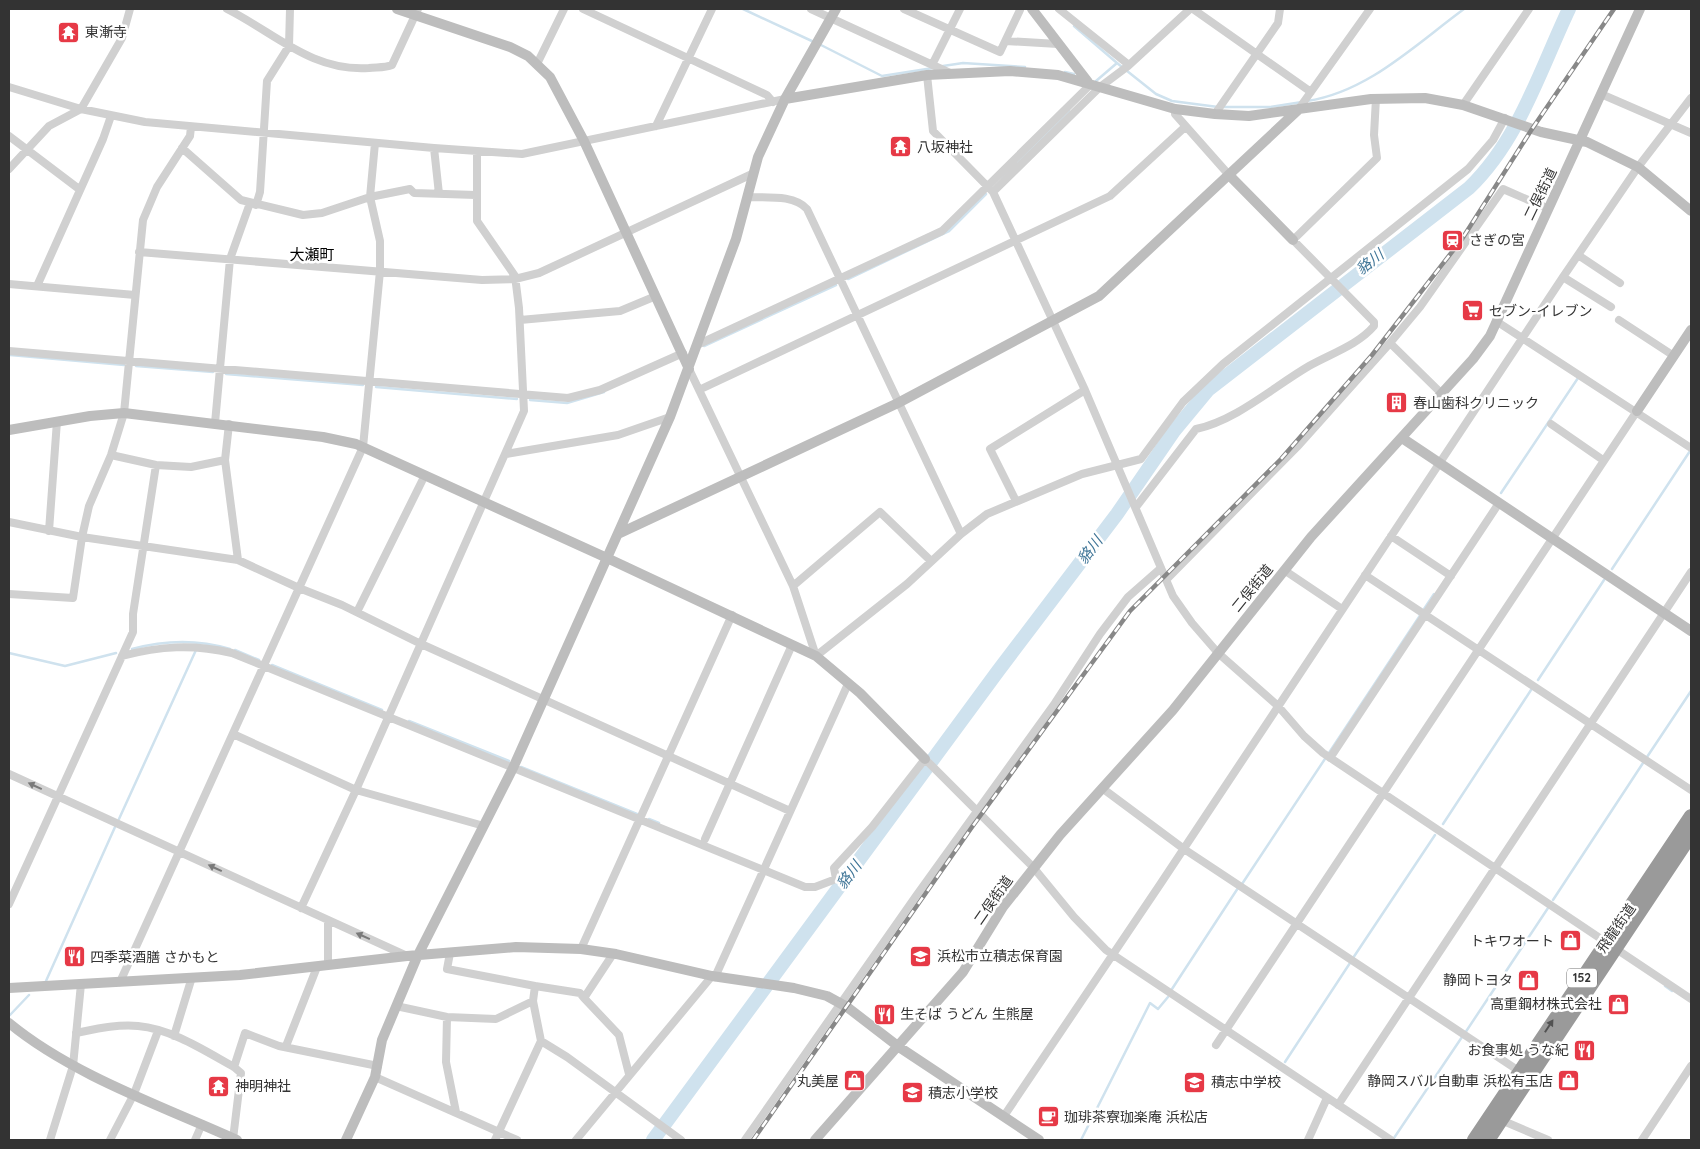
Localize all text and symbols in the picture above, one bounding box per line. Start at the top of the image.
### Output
temple icon: 東漸寺 [57,20,81,44]
place label: 東漸寺 [85,23,127,41]
temple icon: 八坂神社 [889,135,913,159]
place label: 八坂神社 [917,138,973,156]
street label: 二俣街道 [1520,165,1560,223]
station icon: さぎの宮 [1441,228,1465,252]
place label: さぎの宮 [1469,231,1525,249]
water label: 貉川 [1352,244,1389,278]
district label: 大瀬町 [289,245,335,264]
supermarket icon: セブン-イレブン [1461,299,1485,323]
place label: セブン-イレブン [1489,302,1592,320]
building icon: 春山歯科クリニック [1385,391,1409,415]
place label: 春山歯科クリニック [1413,394,1539,412]
water label: 貉川 [1073,530,1107,567]
street label: 二俣街道 [1227,561,1277,615]
one-way arrow [28,782,42,790]
water label: 貉川 [832,855,866,892]
one-way arrow [208,864,222,872]
street label: 二俣街道 [970,872,1016,928]
street label: 飛龍街道 [1593,900,1639,956]
shop icon: トキワオート [1558,929,1582,953]
one-way arrow [355,931,370,940]
place label: トキワオート [1470,932,1554,950]
school or university icon: 浜松市立積志保育園 [909,944,933,968]
restaurant icon: 四季菜酒膳 さかもと [62,945,86,969]
place label: 浜松市立積志保育園 [937,947,1063,965]
place label: 四季菜酒膳 さかもと [90,948,220,966]
shop icon: 静岡トヨタ [1517,968,1541,992]
road number: 152 [1567,968,1597,988]
place label: 静岡トヨタ [1443,971,1513,989]
shop icon: 高重鋼材株式会社 [1606,992,1630,1016]
place label: 高重鋼材株式会社 [1490,995,1602,1013]
restaurant icon: 生そば うどん 生熊屋 [872,1002,896,1026]
place label: 生そば うどん 生熊屋 [900,1005,1034,1023]
one-way arrow [1544,1020,1553,1033]
restaurant icon: お食事処 うな紀 [1573,1038,1597,1062]
place label: お食事処 うな紀 [1467,1041,1569,1059]
shop icon: 丸美屋 [843,1069,867,1093]
shop icon: 静岡スバル自動車 浜松有玉店 [1557,1069,1581,1093]
school or university icon: 積志中学校 [1183,1070,1207,1094]
place label: 丸美屋 [797,1072,839,1090]
place label: 静岡スバル自動車 浜松有玉店 [1367,1072,1553,1090]
place label: 積志中学校 [1211,1073,1281,1091]
temple icon: 神明神社 [207,1074,231,1098]
place label: 神明神社 [235,1077,291,1095]
school or university icon: 積志小学校 [900,1081,924,1105]
place label: 積志小学校 [928,1084,998,1102]
cafe icon: 珈琲茶寮珈楽庵 浜松店 [1036,1105,1060,1129]
place label: 珈琲茶寮珈楽庵 浜松店 [1064,1108,1208,1126]

